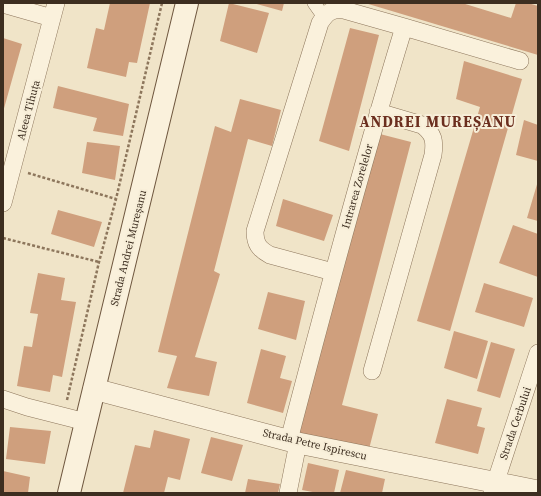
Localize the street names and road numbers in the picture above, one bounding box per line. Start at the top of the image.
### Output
street label: Aleea Tihuța [13,78,44,142]
street label: Intrarea Zorelelor [338,142,377,230]
street label: Strada Andrei Mureșanu [107,188,150,308]
street label: Strada Cerbului [496,385,535,462]
street label: Strada Petre Ispirescu [261,425,369,464]

